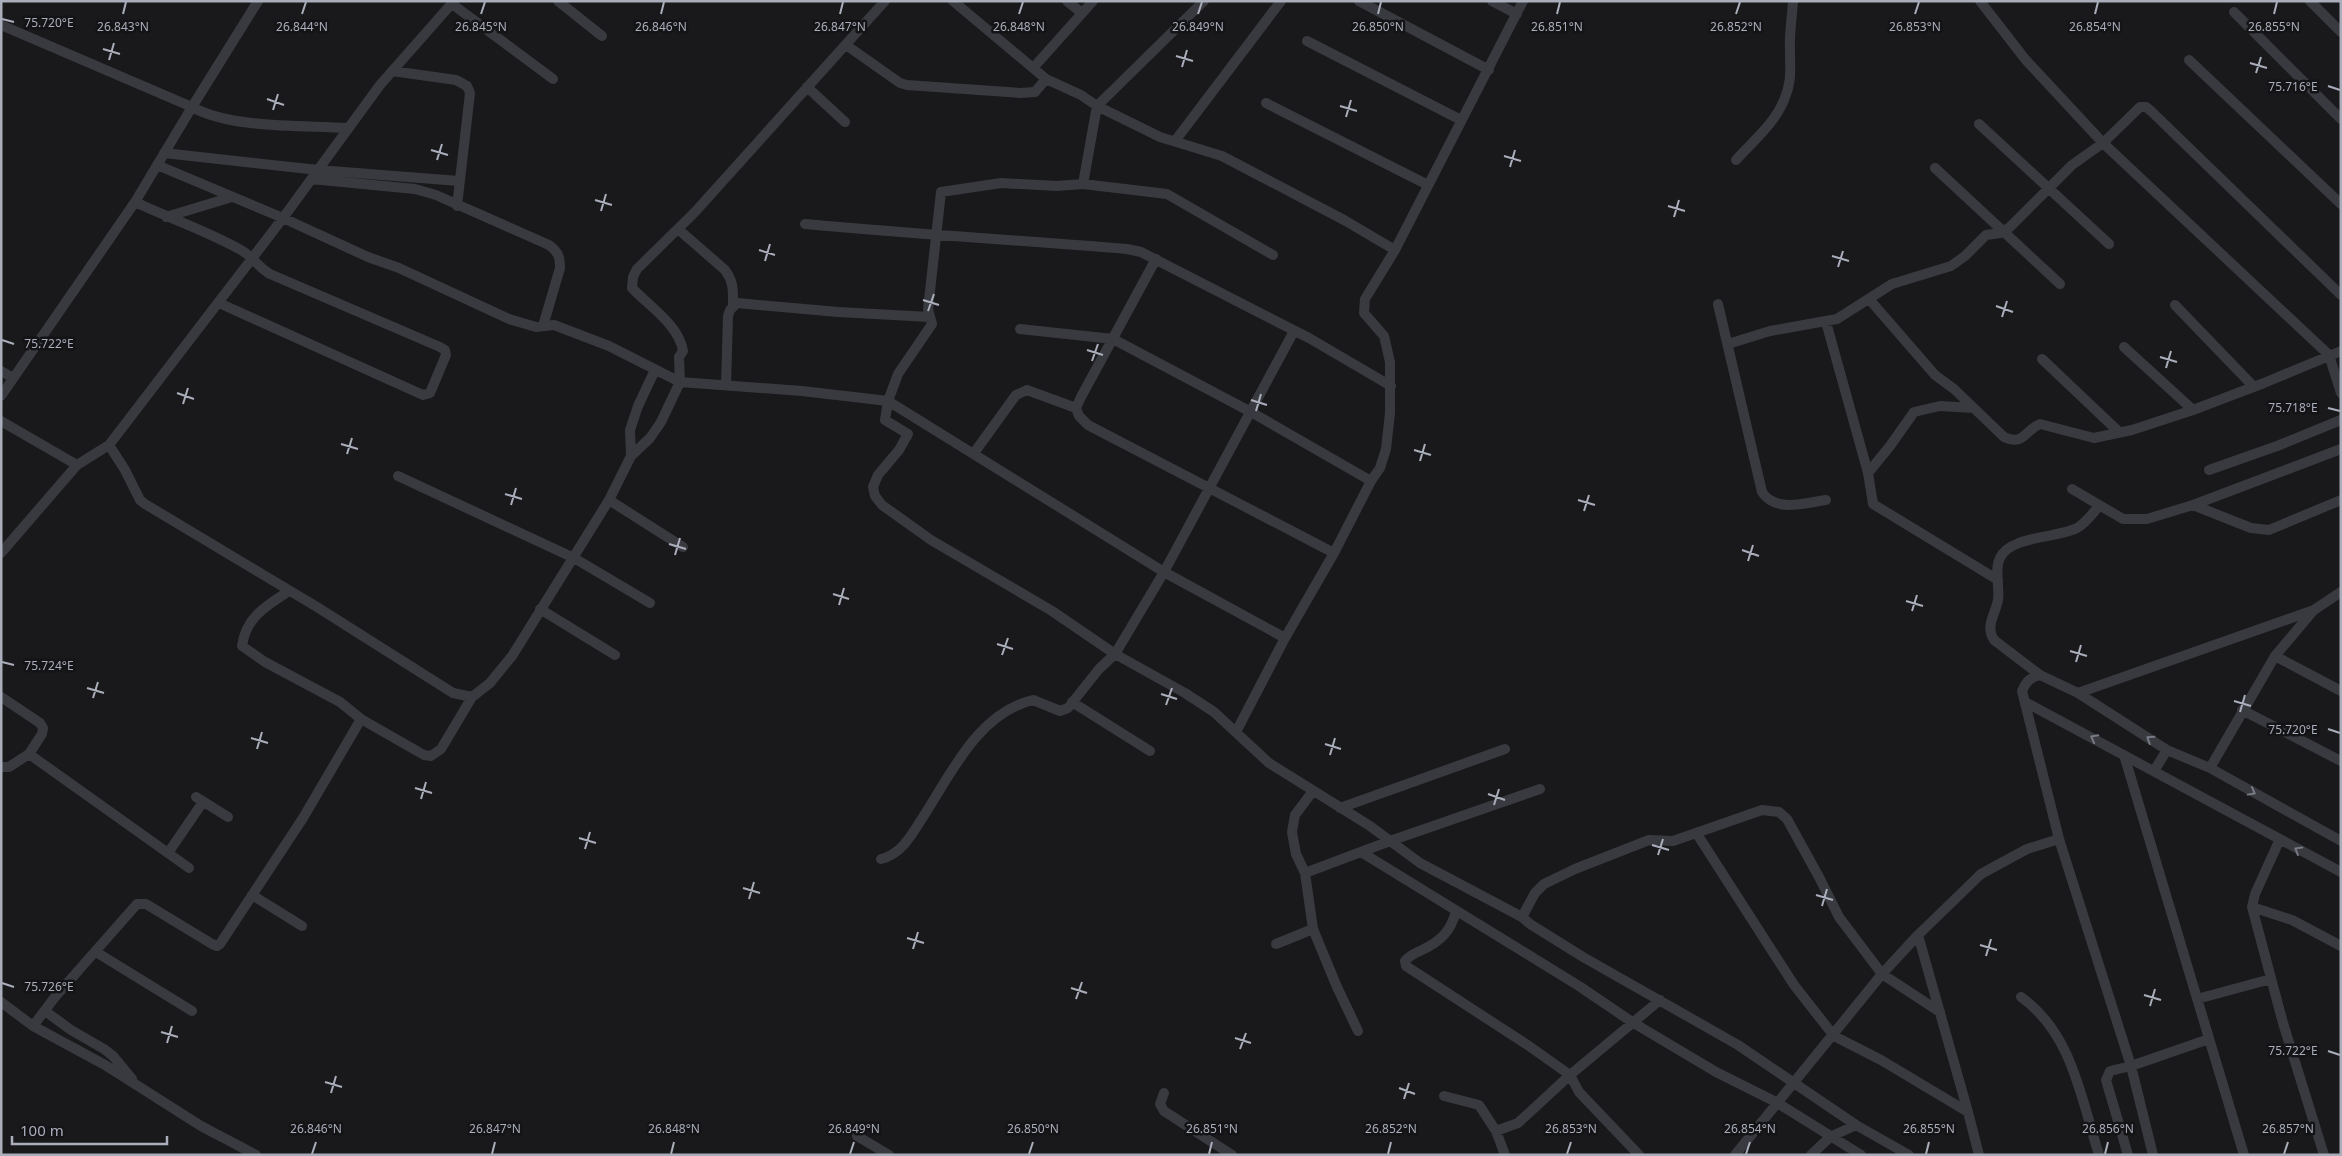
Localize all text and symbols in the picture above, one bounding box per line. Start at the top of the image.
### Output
text: 75.720°E [24,14,74,31]
text: 26.843°N [97,18,149,35]
text: 26.844°N [276,18,328,35]
text: 26.845°N [455,18,507,35]
text: 26.846°N [635,18,687,35]
text: 26.847°N [814,18,866,35]
text: 26.848°N [993,18,1045,35]
text: 26.849°N [1172,18,1224,35]
text: 26.850°N [1352,18,1404,35]
text: 26.851°N [1531,18,1583,35]
text: 26.852°N [1710,18,1762,35]
text: 26.853°N [1889,18,1941,35]
text: 26.854°N [2069,18,2121,35]
text: 26.855°N [2248,18,2300,35]
text: 75.716°E [2268,78,2318,95]
text: 75.722°E [24,335,74,352]
text: 75.718°E [2268,399,2318,416]
text: 75.724°E [24,657,74,674]
text: 75.720°E [2268,721,2318,738]
one-way arrow [2090,735,2099,745]
one-way arrow [2147,736,2156,746]
one-way arrow [2247,785,2256,795]
one-way arrow [2294,846,2303,856]
text: 75.726°E [24,978,74,995]
text: 75.722°E [2268,1042,2318,1059]
scale bar [12,1114,168,1146]
text: 100 m [20,1120,64,1140]
text: 26.846°N [290,1120,342,1137]
text: 26.847°N [469,1120,521,1137]
text: 26.848°N [648,1120,700,1137]
text: 26.849°N [828,1120,880,1137]
text: 26.850°N [1007,1120,1059,1137]
text: 26.851°N [1186,1120,1238,1137]
text: 26.852°N [1365,1120,1417,1137]
text: 26.853°N [1545,1120,1597,1137]
text: 26.854°N [1724,1120,1776,1137]
text: 26.855°N [1903,1120,1955,1137]
text: 26.856°N [2082,1120,2134,1137]
text: 26.857°N [2262,1120,2314,1137]

